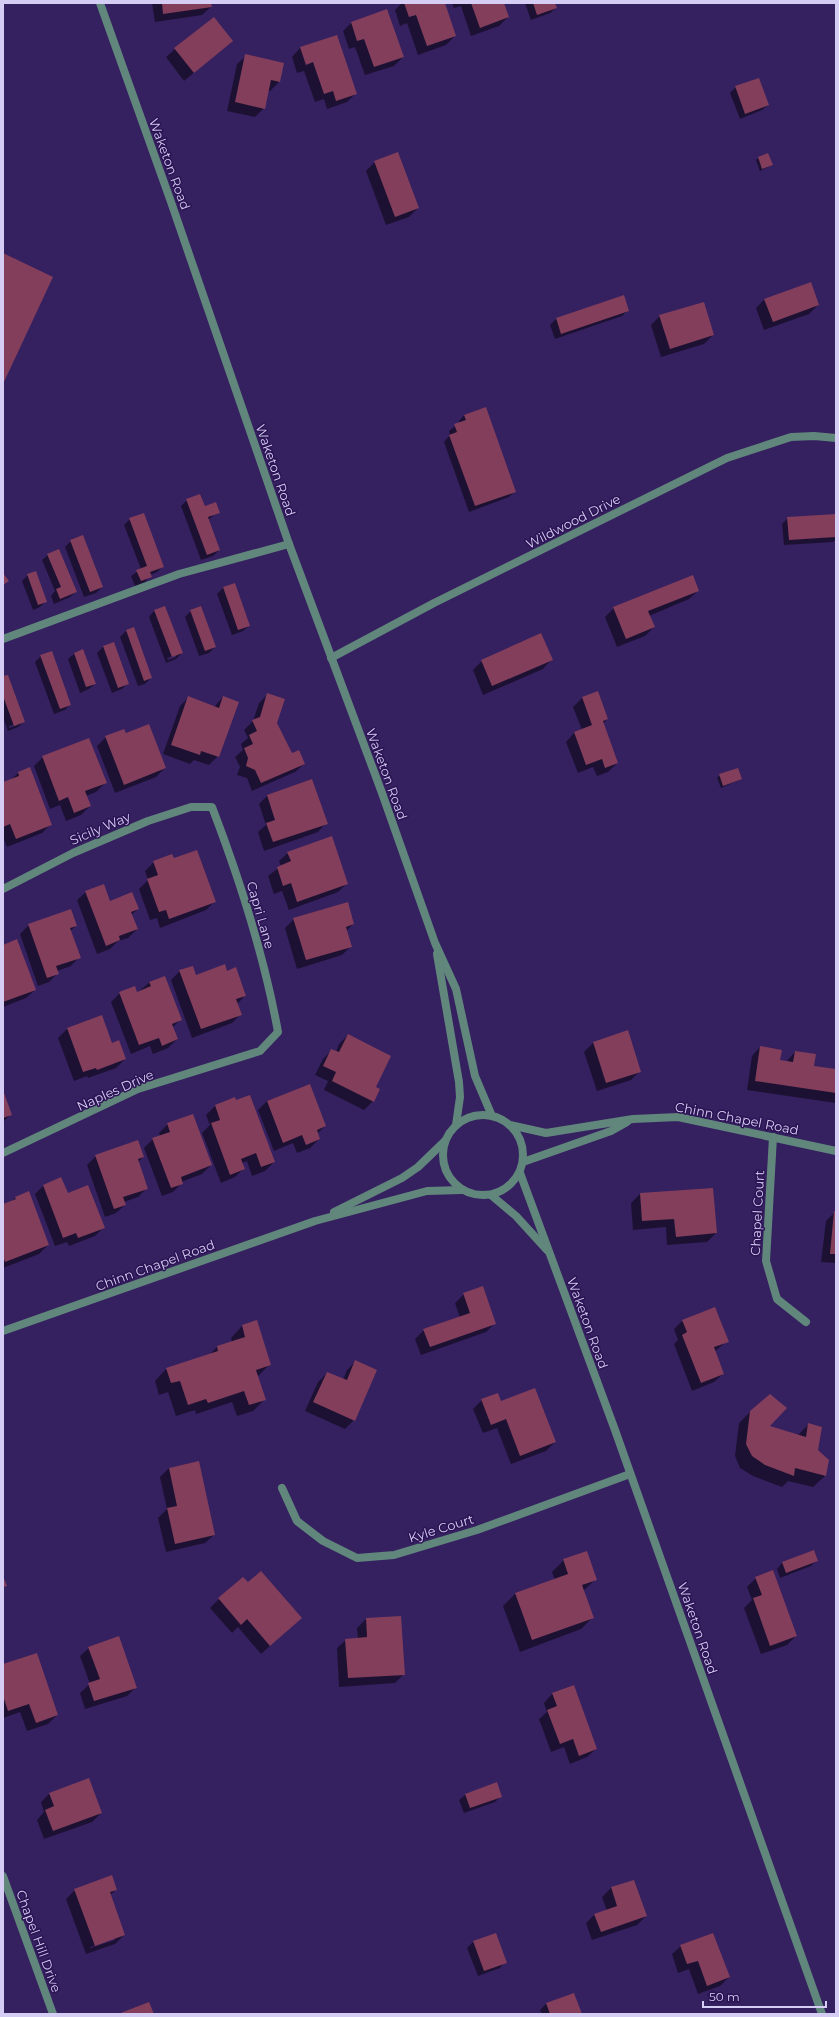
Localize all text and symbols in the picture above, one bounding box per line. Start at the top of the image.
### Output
street label: Waketon Road [146,116,194,212]
street label: Waketon Road [253,422,299,518]
street label: Wildwood Drive [523,490,623,552]
street label: Waketon Road [363,726,411,822]
street label: Sicily Way [67,808,134,848]
street label: Capri Lane [244,879,278,951]
street label: Naples Drive [74,1066,156,1114]
street label: Chinn Chapel Road [674,1098,800,1138]
street label: Chapel Court [747,1170,767,1256]
street label: Chinn Chapel Road [93,1236,217,1294]
street label: Waketon Road [564,1275,612,1371]
street label: Kyle Court [406,1510,476,1546]
street label: Waketon Road [675,1580,721,1676]
street label: Chapel Hill Drive [13,1888,65,1995]
scale bar [703,1983,826,2009]
text: 50 m [709,1989,740,2004]

